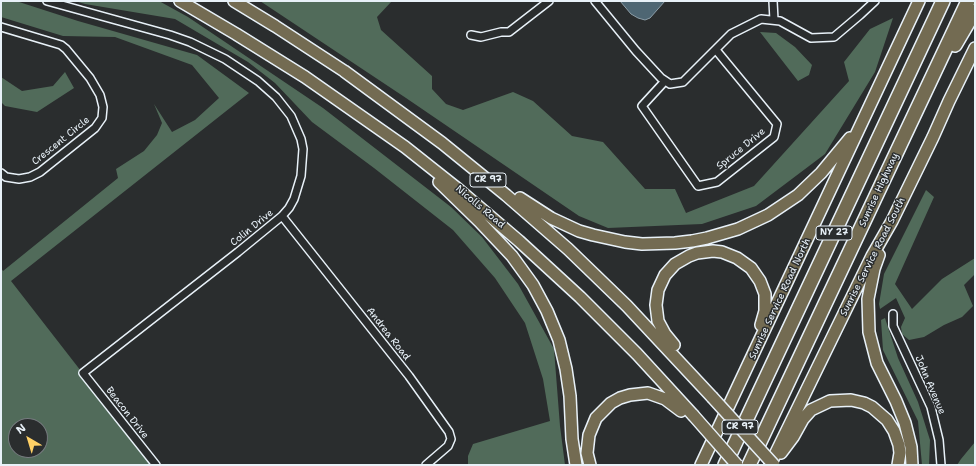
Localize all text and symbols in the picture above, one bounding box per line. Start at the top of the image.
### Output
street label: Crescent Circle [30,114,92,168]
street label: Spruce Drive [714,126,768,172]
street label: Sunrise Highway [857,151,901,229]
road number: CR 97 [470,173,506,187]
street label: Nicolls Road [453,183,507,231]
street label: Sunrise Service Road South [838,196,908,318]
street label: Colin Drive [228,207,276,249]
road number: NY 27 [816,226,852,240]
street label: Sunrise Service Road North [747,237,813,361]
street label: Andrea Road [364,305,412,363]
street label: John Avenue [912,354,948,416]
street label: Beacon Drive [103,385,151,441]
north arrow [8,418,48,458]
text: N [13,420,29,438]
road number: CR 97 [722,420,758,434]

